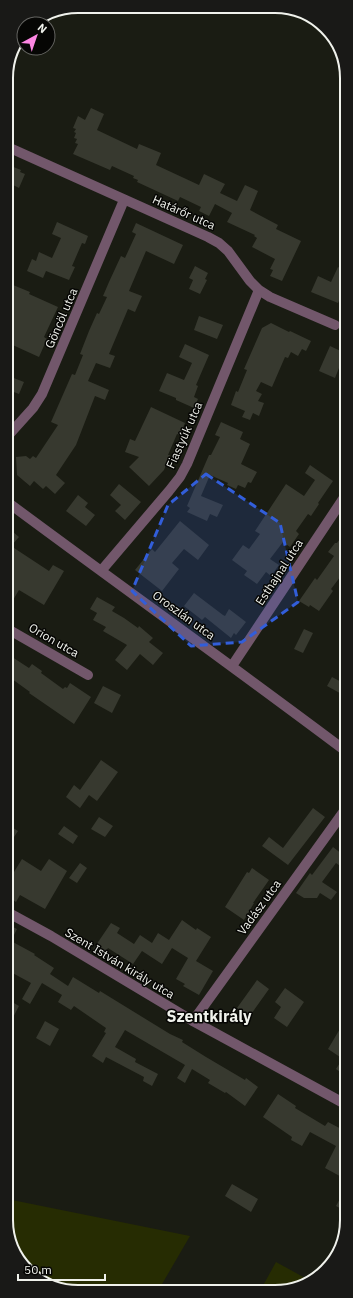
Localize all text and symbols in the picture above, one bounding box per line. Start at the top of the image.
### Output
north arrow [16,16,56,56]
text: N [35,20,50,36]
street label: Határőr utca [150,191,218,233]
street label: Göncöl utca [42,285,81,350]
street label: Fiastyúk utca [163,399,206,471]
street label: Esthajnal utca [252,536,306,608]
street label: Oroszlán utca [150,587,219,643]
street label: Orion utca [26,620,82,661]
street label: Vadász utca [234,876,284,937]
street label: Szent István király utca [63,924,178,1002]
district label: Szentkirály [166,1006,252,1026]
scale bar [18,1256,105,1282]
text: 50 m [24,1262,52,1277]

